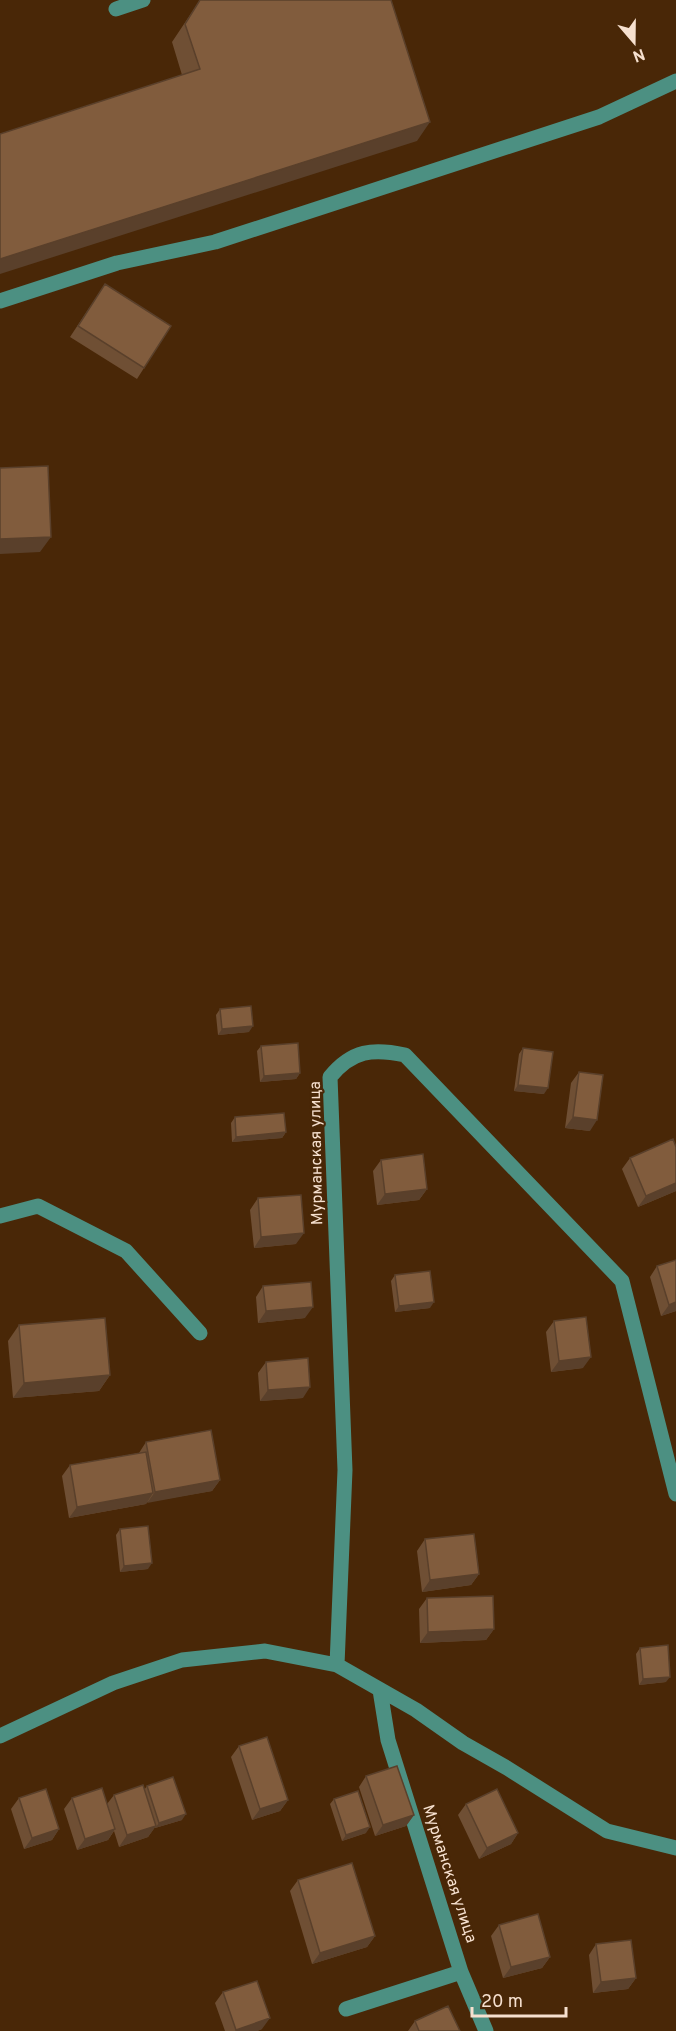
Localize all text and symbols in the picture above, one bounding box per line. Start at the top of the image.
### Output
north arrow [604,12,664,72]
text: N [630,43,647,66]
street label: Мурманская улица [306,1081,328,1225]
street label: Мурманская улица [417,1802,481,1946]
scale bar [472,1980,566,2018]
text: 20 m [481,1991,523,2014]

